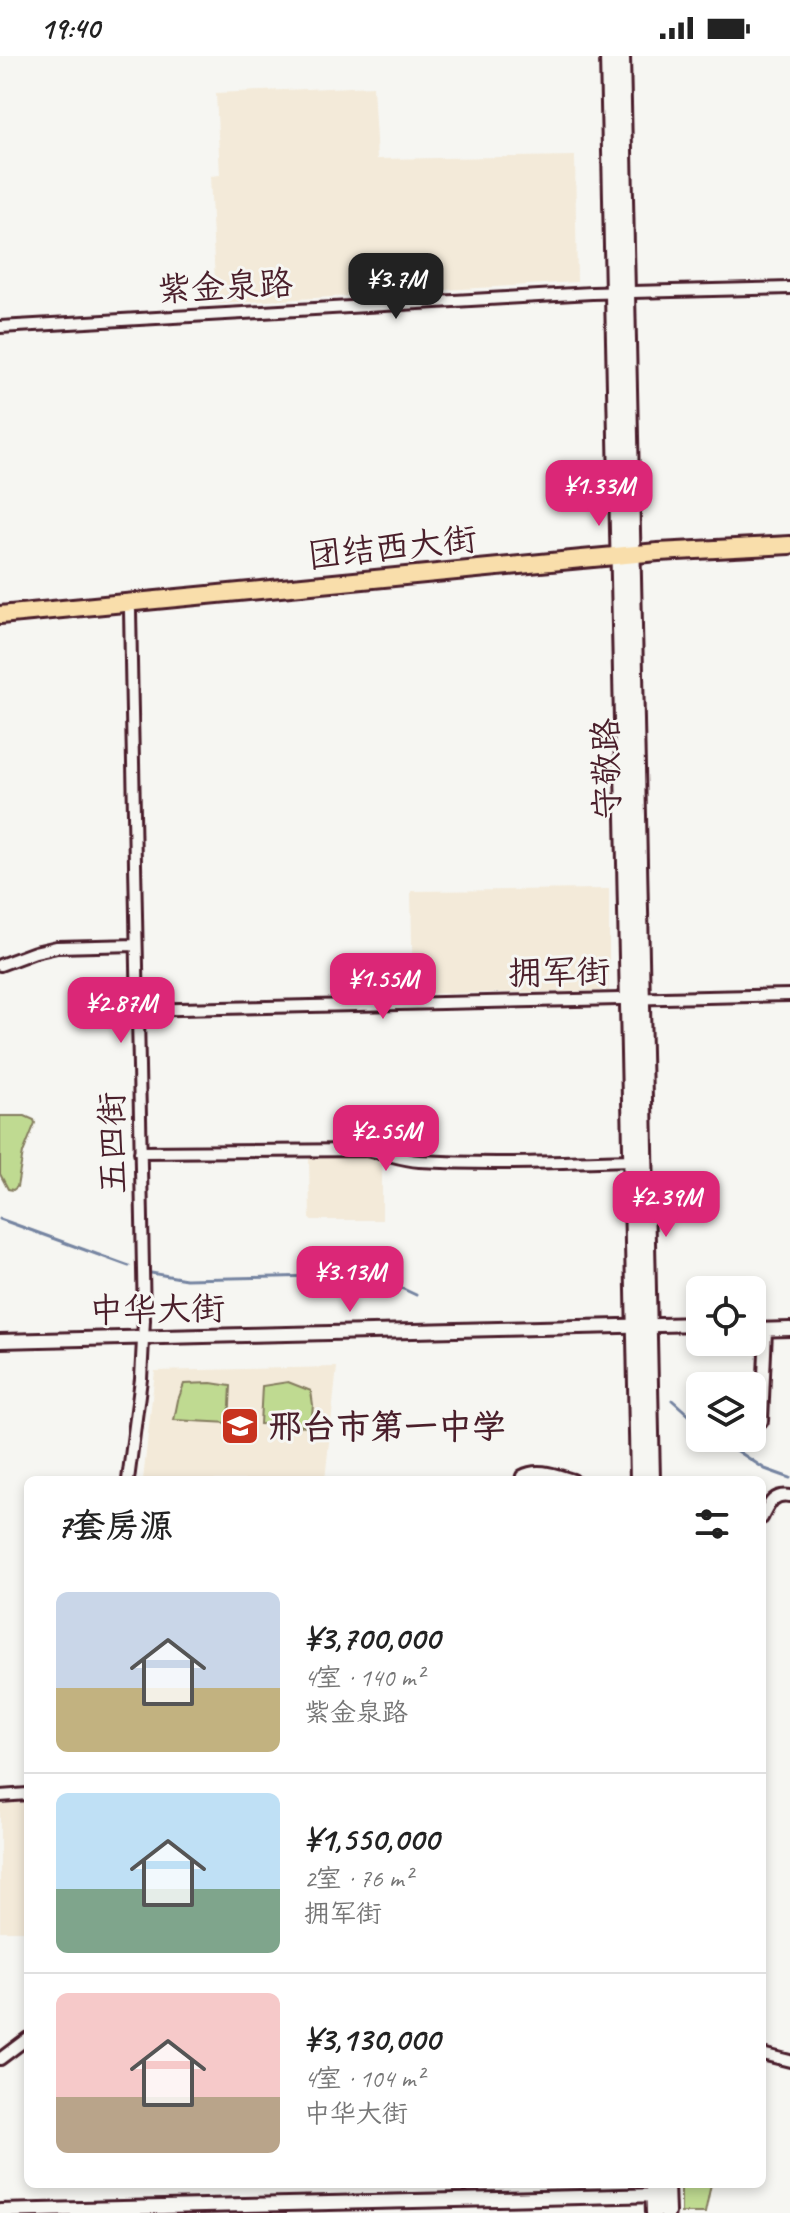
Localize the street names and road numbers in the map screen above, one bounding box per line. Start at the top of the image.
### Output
street label: 紫金泉路 [156,261,294,311]
street label: 团结西大街 [305,517,479,577]
street label: 守敬路 [584,718,628,820]
street label: 拥军街 [508,950,610,994]
street label: 五四街 [90,1092,134,1194]
street label: 中华大街 [89,1286,225,1332]

